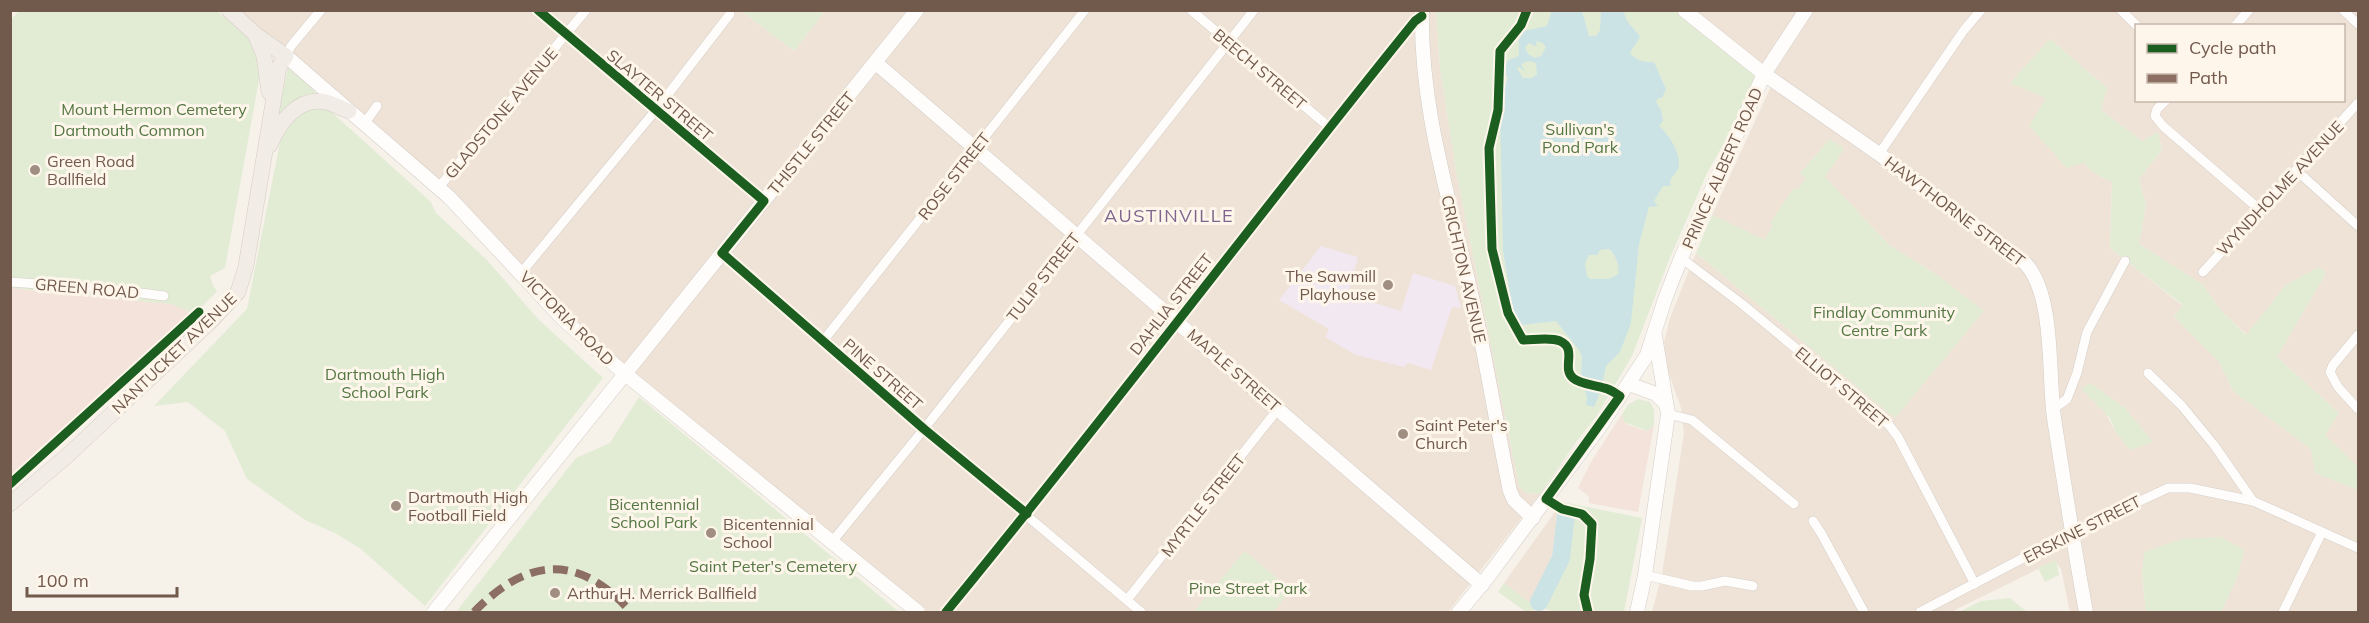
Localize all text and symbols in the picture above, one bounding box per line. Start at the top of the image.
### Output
street label: BEECH STREET [1209,24,1311,114]
legend [2135,24,2345,102]
text: Cycle path [2189,36,2276,59]
street label: GLADSTONE AVENUE [440,43,562,183]
street label: SLAYTER STREET [603,45,717,145]
text: Path [2189,66,2228,89]
street label: PRINCE ALBERT ROAD [1677,84,1767,252]
street label: THISTLE STREET [763,87,859,198]
park label: Mount Hermon Cemetery [61,99,247,119]
street label: WYNDHOLME AVENUE [2212,116,2348,260]
park label: Sullivan's Pond Park [1542,119,1619,157]
park label: Dartmouth Common [53,120,205,140]
street label: ROSE STREET [914,128,995,224]
place label: Green Road Ballfield [47,151,135,189]
street label: HAWTHORNE STREET [1881,152,2029,271]
marker: Green Road Ballfield [28,163,42,177]
street label: CRICHTON AVENUE [1437,193,1491,345]
district label: AUSTINVILLE [1104,204,1234,227]
street label: TULIP STREET [1002,228,1084,326]
street label: DAHLIA STREET [1125,249,1217,359]
place label: The Sawmill Playhouse [1285,266,1376,304]
street label: VICTORIA ROAD [516,267,618,369]
street label: GREEN ROAD [34,273,140,303]
marker: The Sawmill Playhouse [1381,278,1395,292]
street label: NANTUCKET AVENUE [107,288,241,418]
park label: Findlay Community Centre Park [1813,302,1956,340]
street label: MAPLE STREET [1183,324,1285,416]
street label: PINE STREET [839,334,927,414]
street label: ELLIOT STREET [1791,342,1893,432]
park label: Dartmouth High School Park [325,364,445,402]
place label: Saint Peter's Church [1415,415,1508,453]
marker: Saint Peter's Church [1396,427,1410,441]
street label: MYRTLE STREET [1157,449,1250,560]
place label: Dartmouth High Football Field [408,487,528,525]
street label: ERSKINE STREET [2020,491,2144,567]
park label: Bicentennial School Park [609,494,699,532]
marker: Dartmouth High Football Field [389,499,403,513]
place label: Bicentennial School [723,514,814,552]
marker: Bicentennial School [704,526,718,540]
park label: Saint Peter's Cemetery [689,556,857,576]
scale bar [27,560,177,598]
text: 100 m [36,569,89,592]
park label: Pine Street Park [1189,578,1308,598]
place label: Arthur H. Merrick Ballfield [567,583,757,603]
marker: Arthur H. Merrick Ballfield [548,586,562,600]

